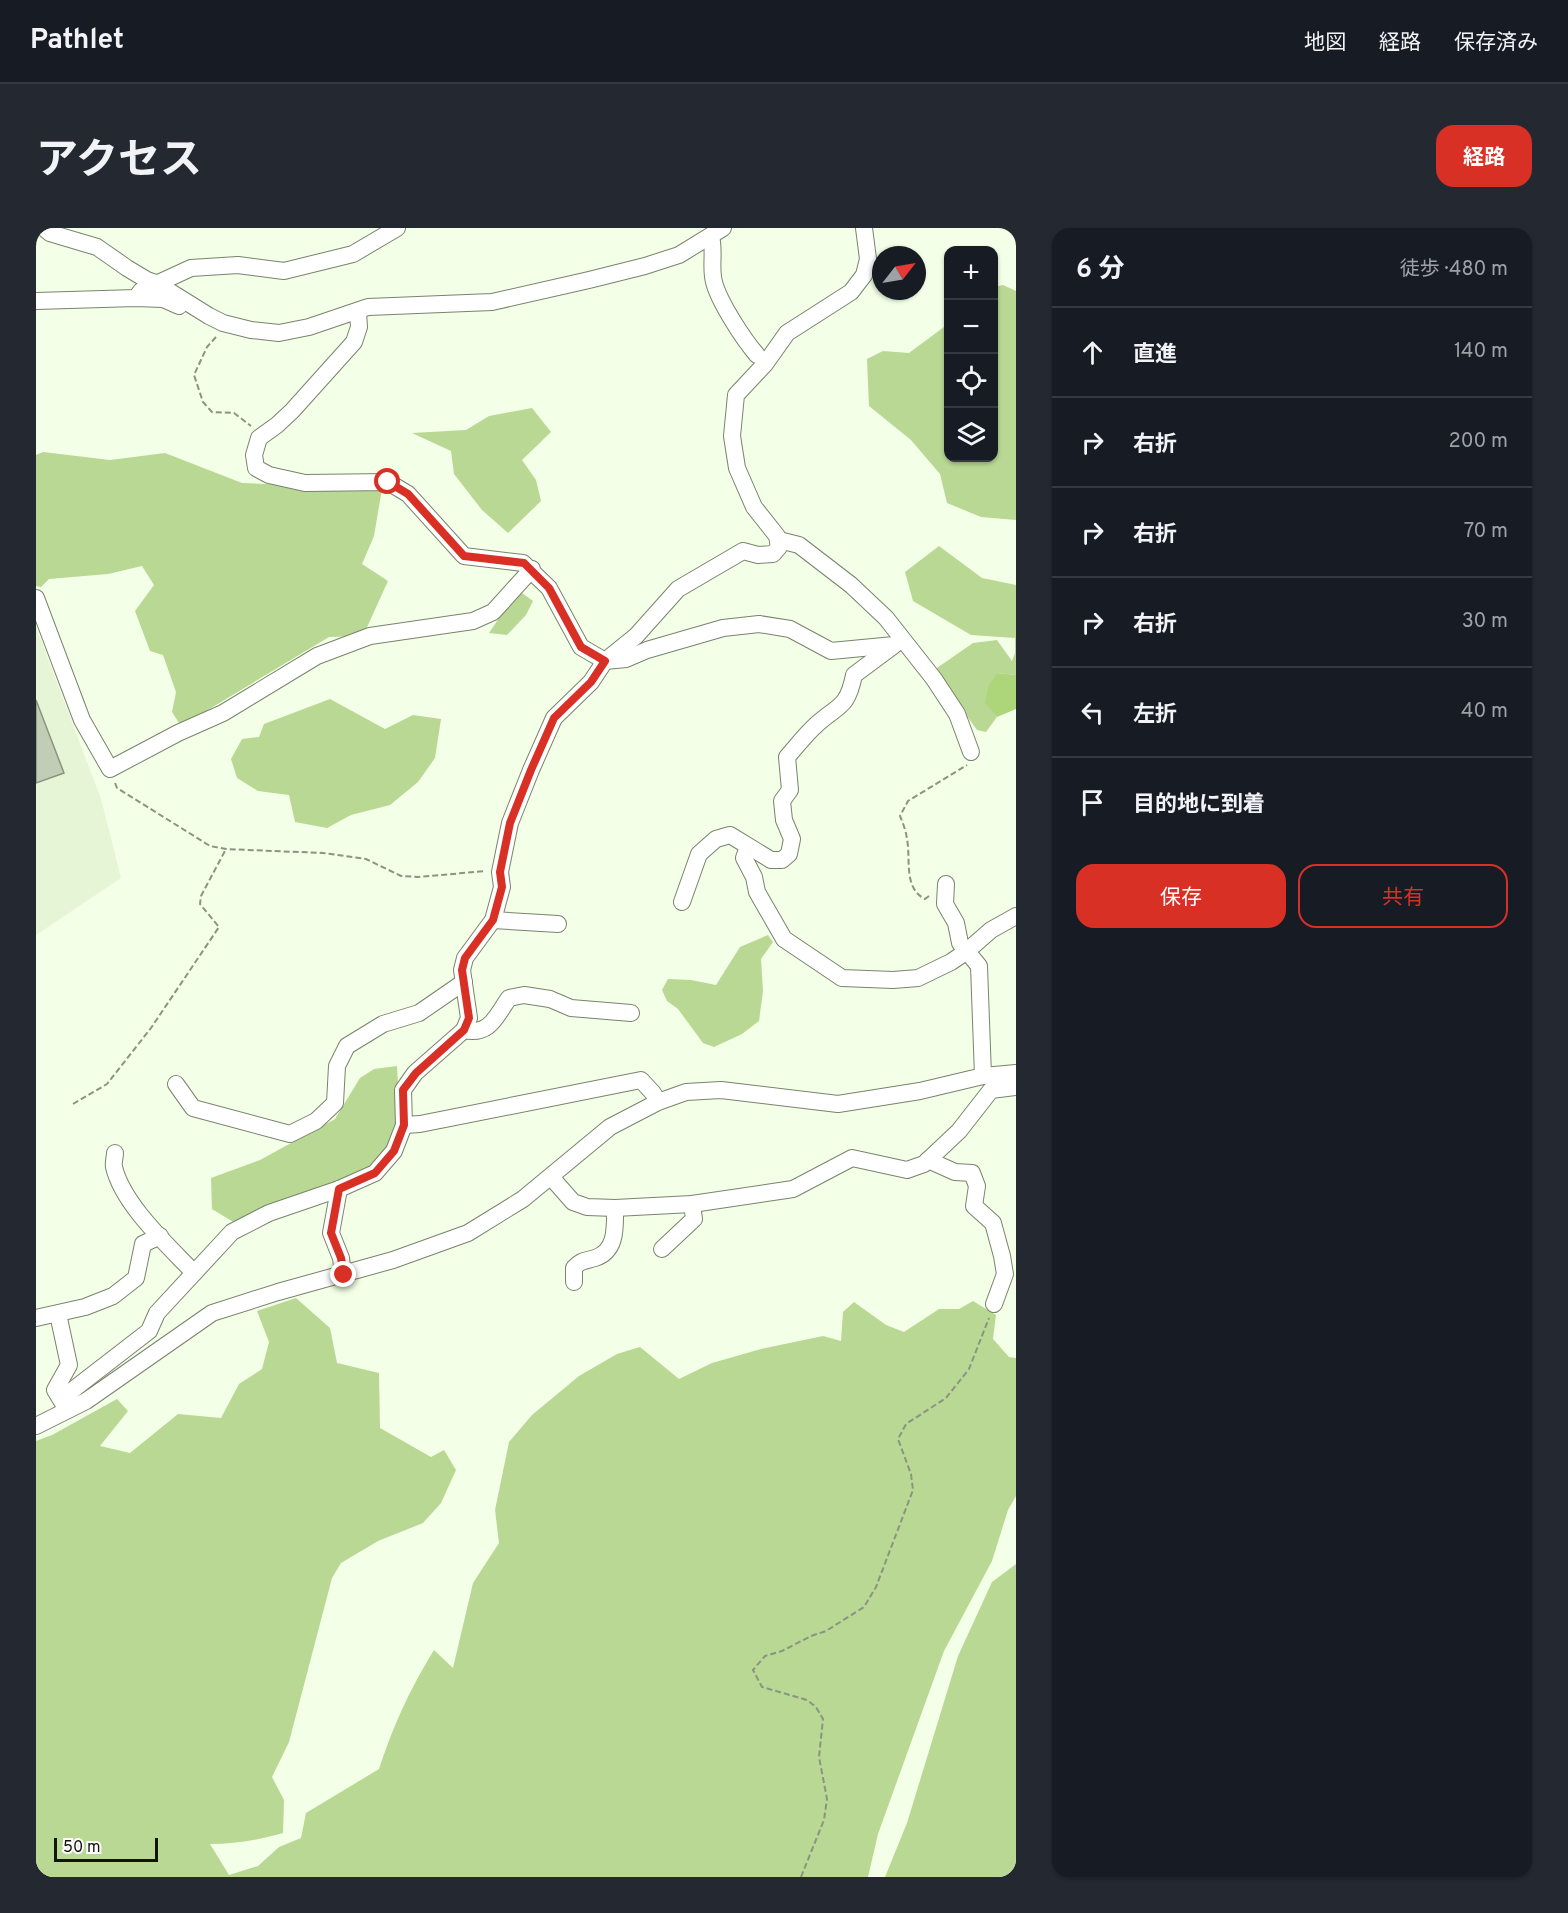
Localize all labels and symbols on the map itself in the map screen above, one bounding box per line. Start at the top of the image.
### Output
north arrow [872,246,926,300]
route start [374,468,400,494]
route end [330,1261,356,1287]
scale bar [54,1835,158,1862]

